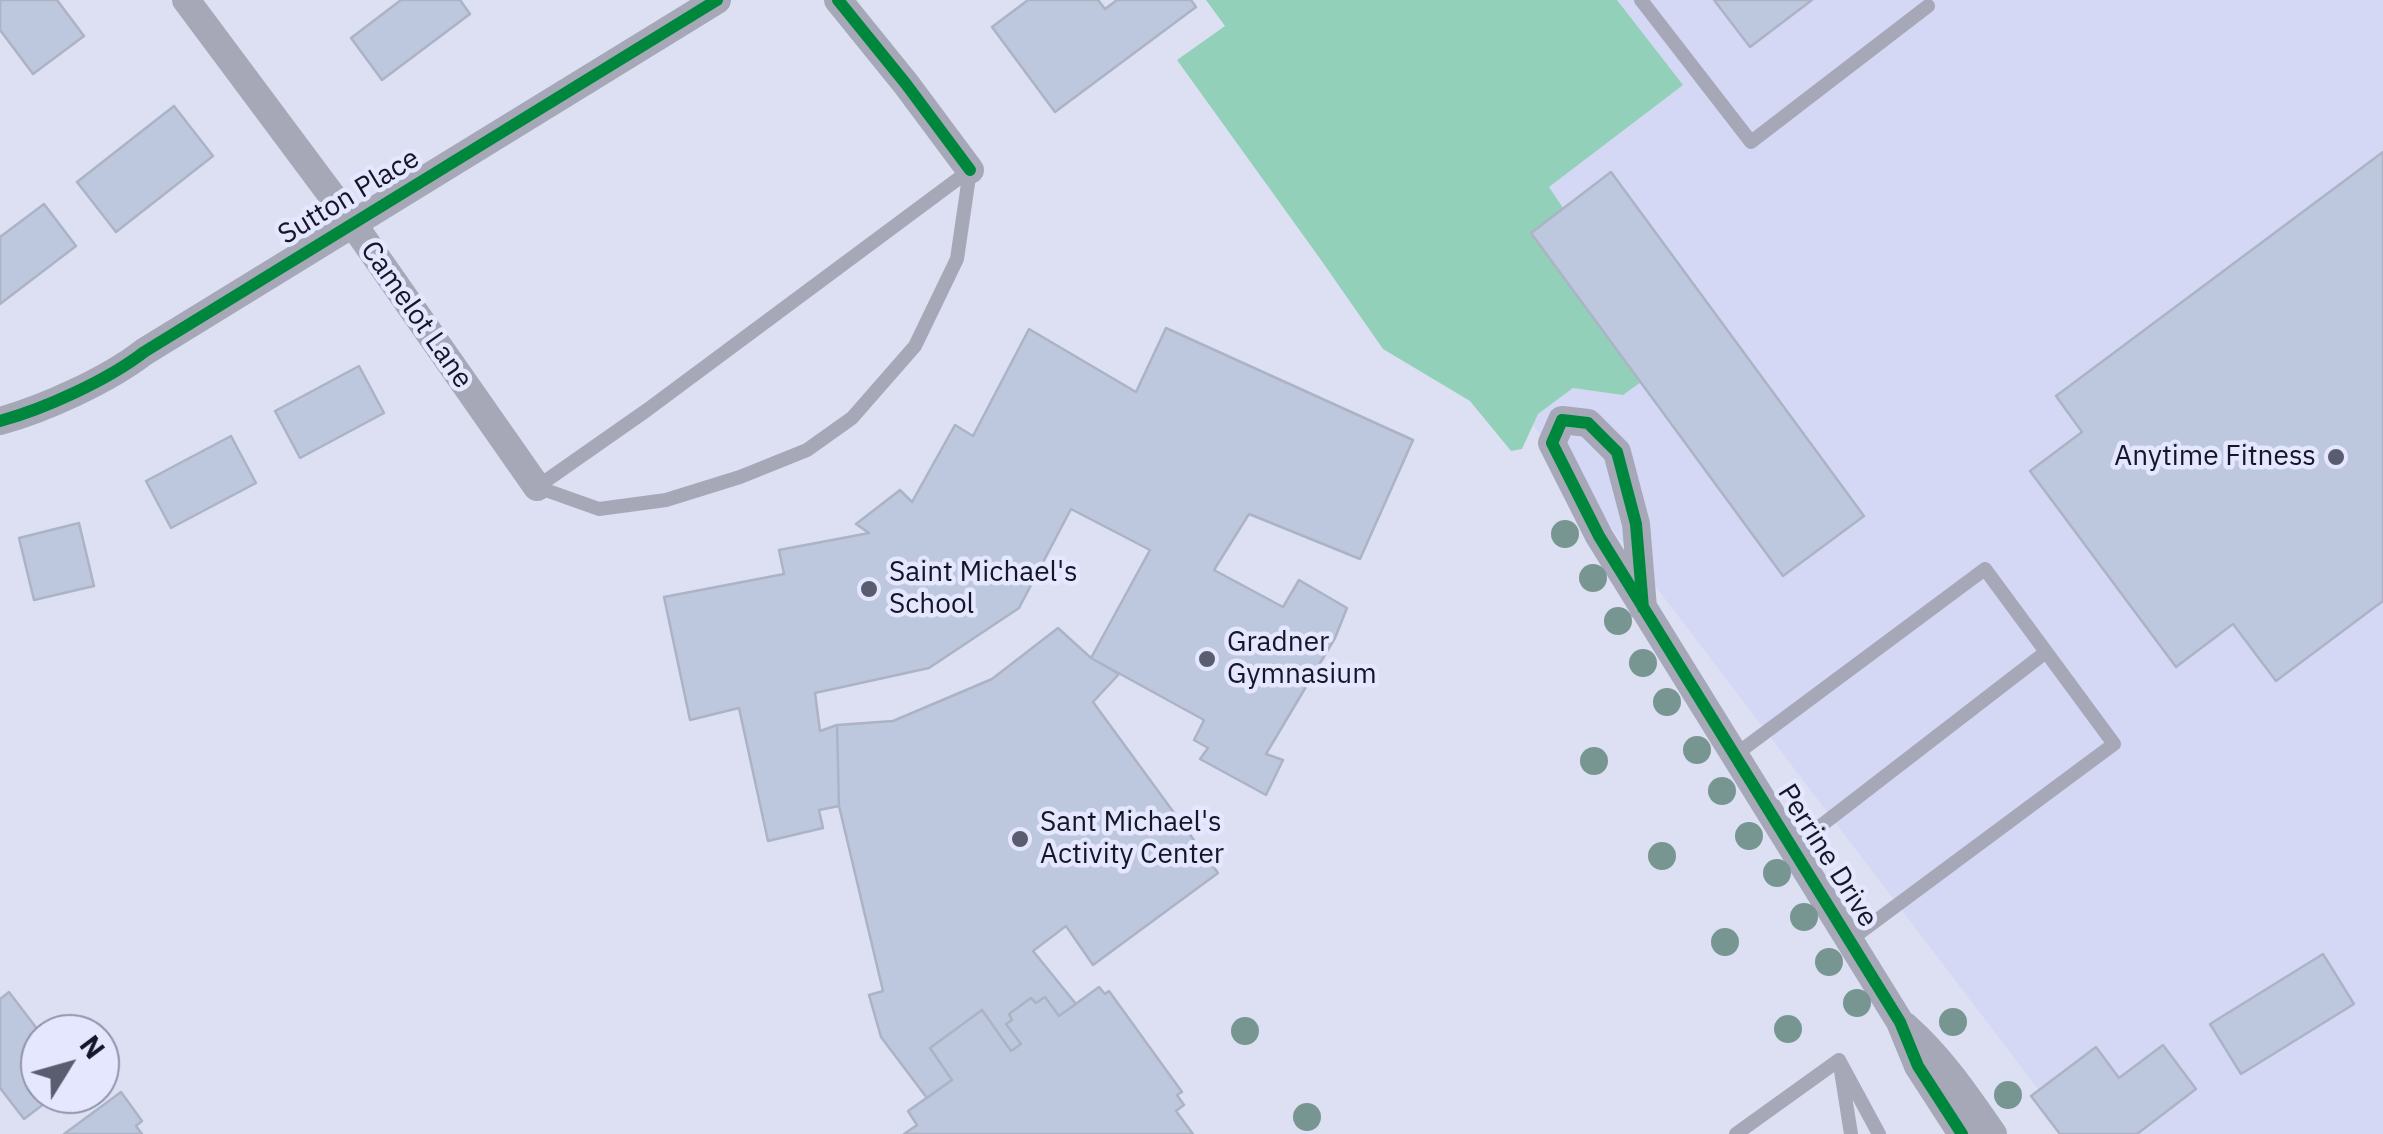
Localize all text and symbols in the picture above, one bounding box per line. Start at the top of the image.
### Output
street label: Sutton Place [272,142,426,252]
street label: Camelot Lane [353,235,479,395]
place label: Anytime Fitness [2114,440,2316,474]
marker: Anytime Fitness [2325,446,2347,468]
place label: Saint Michael's School [889,556,1078,622]
marker: Saint Michael's School [858,578,880,600]
place label: Gradner Gymnasium [1227,626,1377,692]
marker: Gradner Gymnasium [1196,648,1218,670]
street label: Perrine Drive [1770,778,1884,934]
place label: Sant Michael's Activity Center [1040,806,1224,872]
marker: Sant Michael's Activity Center [1009,828,1031,850]
north arrow [20,1014,120,1114]
text: N [72,1028,114,1066]

